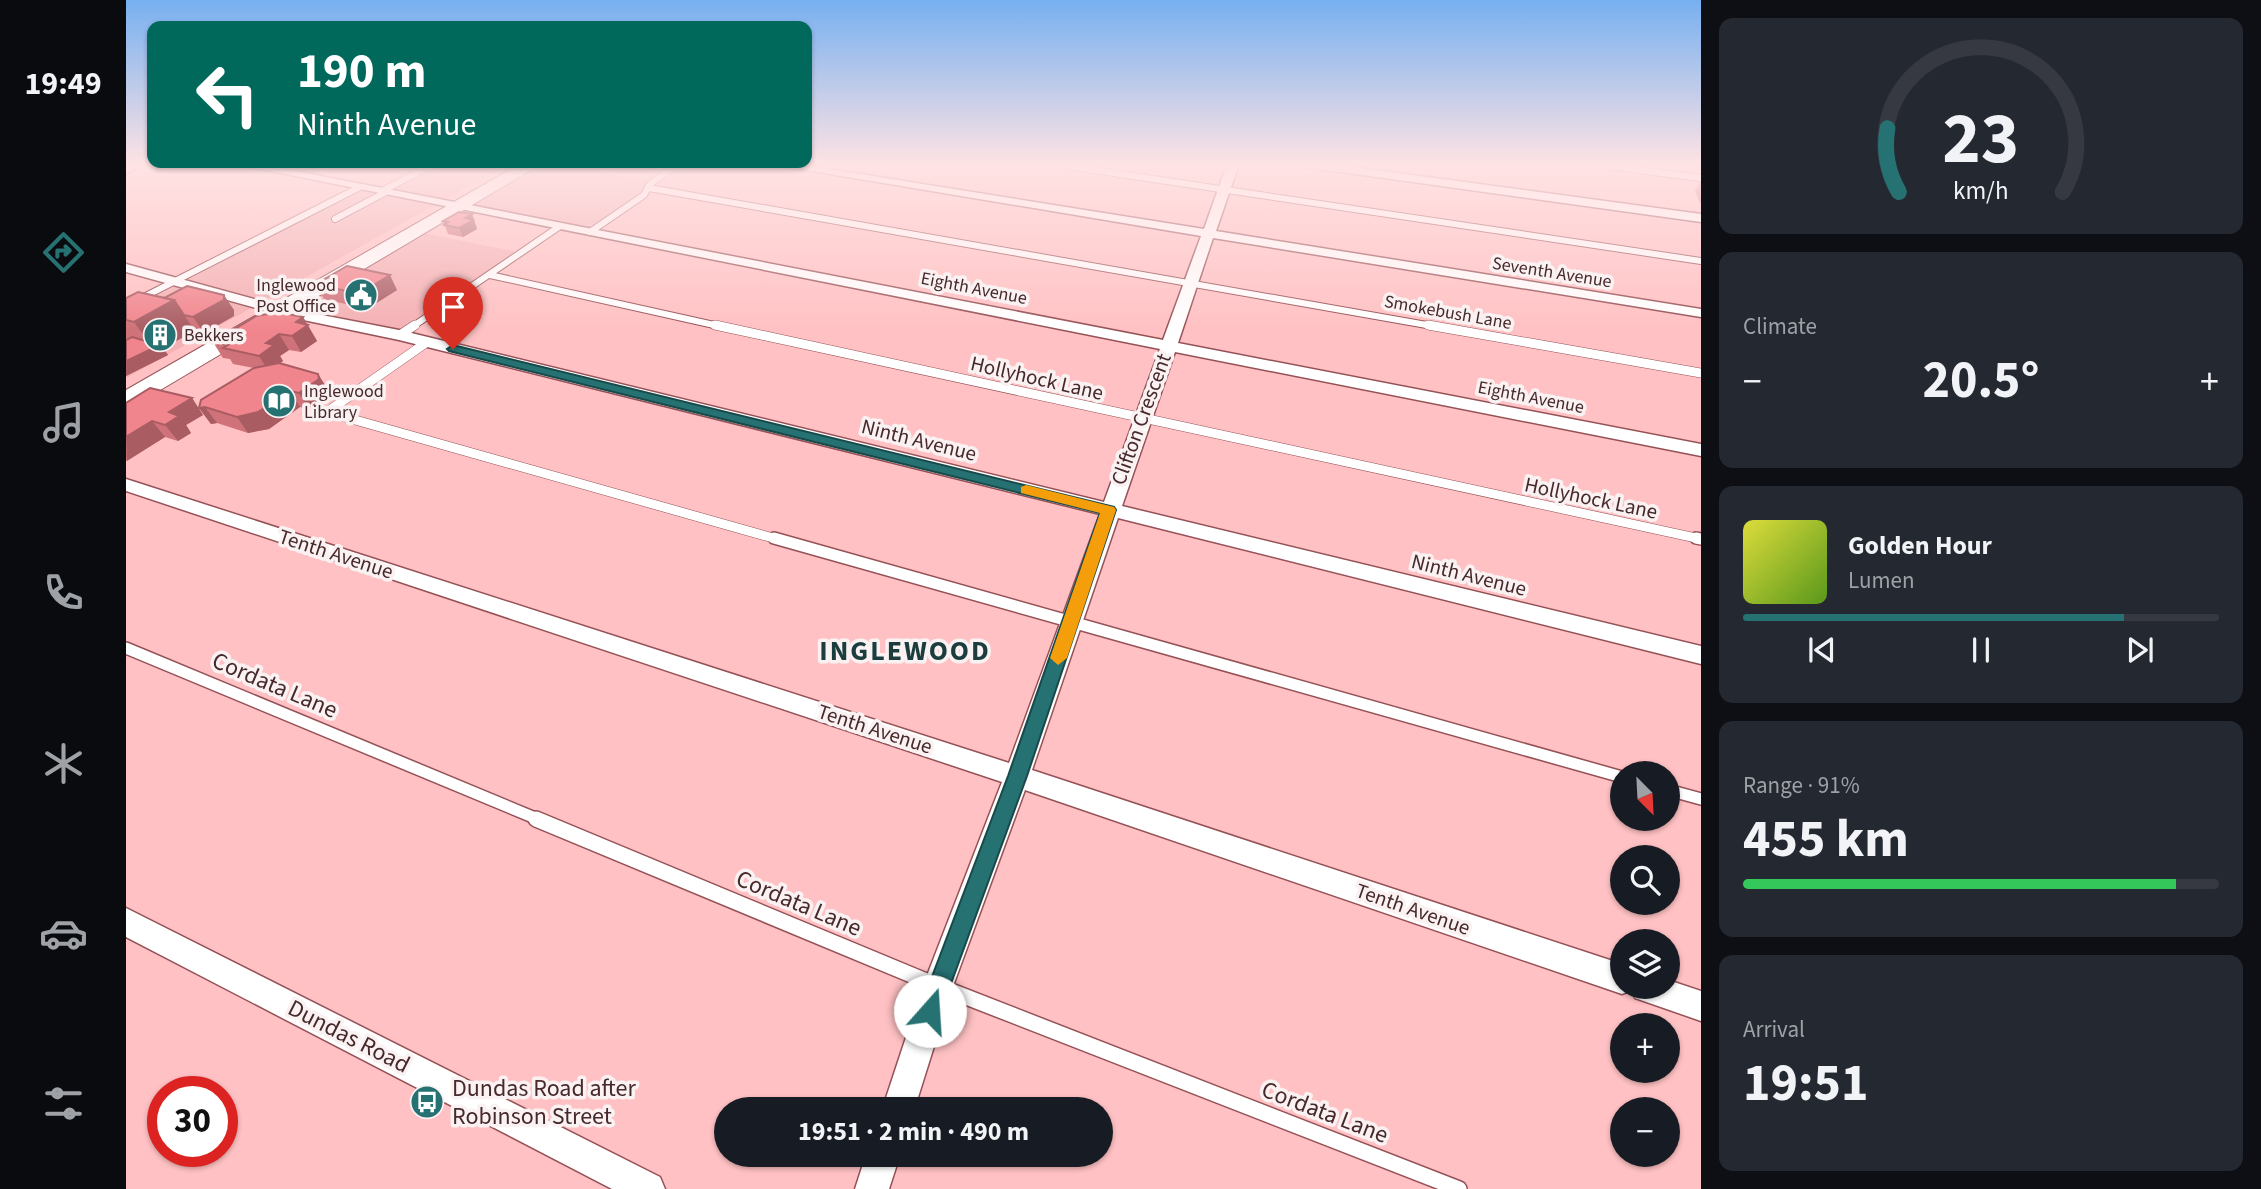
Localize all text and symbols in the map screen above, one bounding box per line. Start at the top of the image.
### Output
text: 190 m [297,37,426,107]
icon: left [182,49,273,140]
text: 19:49 [24,61,102,107]
text: 23 [1943,87,2019,191]
text: Ninth Avenue [297,102,476,148]
text: km/h [1953,173,2009,209]
icon: directions [39,228,88,277]
street label: Seventh Avenue [1490,251,1614,294]
street label: Eighth Avenue [919,266,1029,311]
place label: Inglewood Post Office [256,273,336,319]
public building icon: Inglewood Post Office [342,276,380,314]
pin [423,277,483,349]
icon: arrive [434,288,472,326]
street label: Smokebush Lane [1382,289,1514,336]
text: Climate [1743,310,1817,343]
building icon: Bekkers [141,316,179,354]
place label: Bekkers [184,323,244,348]
text: 20.5° [1923,344,2039,418]
street label: Hollyhock Lane [968,348,1106,408]
street label: Clifton Crescent [1103,349,1179,489]
text: − [1743,355,1762,409]
text: + [2200,355,2219,409]
street label: Eighth Avenue [1476,375,1586,420]
place label: Inglewood Library [304,379,384,425]
library icon: Inglewood Library [260,382,298,420]
icon: music [39,398,88,447]
street label: Ninth Avenue [858,411,980,469]
street label: Hollyhock Lane [1522,469,1660,527]
street label: Tenth Avenue [275,521,397,587]
text: Golden Hour [1848,527,1992,564]
street label: Ninth Avenue [1408,546,1530,604]
text: Lumen [1848,564,1915,597]
icon: phone [39,568,88,617]
district label: INGLEWOOD [819,631,991,671]
icon: previous [1803,631,1841,669]
icon: pause [1962,631,2000,669]
icon: next [2121,631,2159,669]
street label: Cordata Lane [207,643,343,728]
street label: Tenth Avenue [814,696,936,762]
icon: climate [39,739,88,788]
north arrow [1610,761,1680,831]
map controls [1610,761,1680,1167]
text: Range · 91% [1743,769,1860,802]
text: 455 km [1743,803,1909,877]
button: search [1610,845,1680,915]
street label: Cordata Lane [731,861,867,946]
street label: Tenth Avenue [1352,875,1474,943]
icon: car [39,909,88,958]
button: layers [1610,929,1680,999]
position arrow [893,974,967,1048]
street label: Dundas Road [282,991,416,1082]
button: + [1610,1013,1680,1083]
text: Arrival [1743,1013,1805,1046]
text: 19:51 [1743,1047,1868,1121]
place label: Dundas Road after Robinson Street [452,1071,636,1134]
street label: Cordata Lane [1256,1072,1393,1153]
speed limit sign: 30 [147,1076,238,1167]
icon: filters [39,1079,88,1128]
bus stop icon: Dundas Road after Robinson Street [408,1083,446,1121]
button: − [1610,1097,1680,1167]
text: 19:51 · 2 min · 490 m [798,1113,1029,1150]

